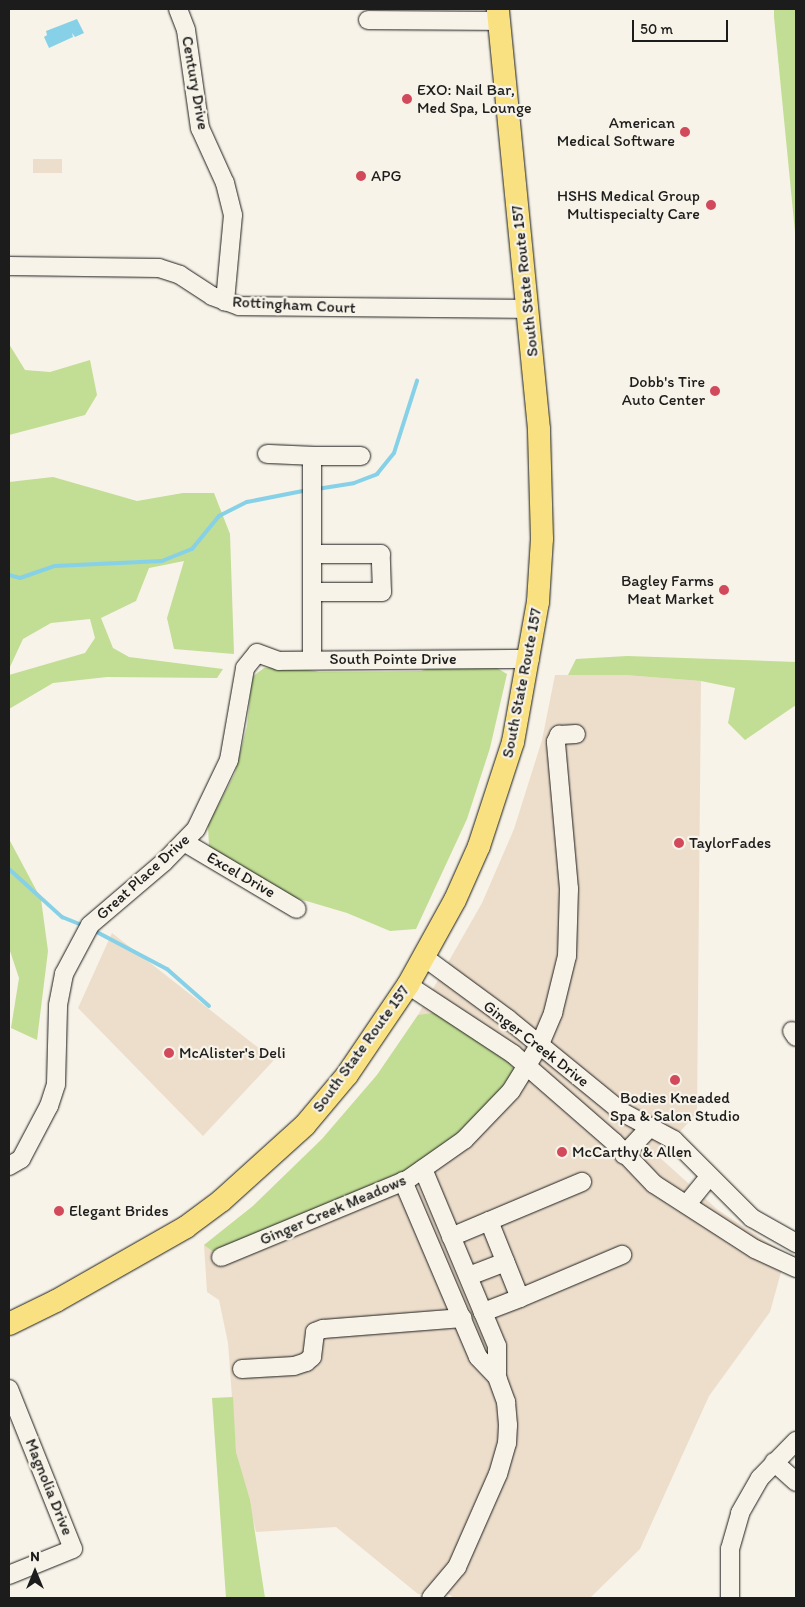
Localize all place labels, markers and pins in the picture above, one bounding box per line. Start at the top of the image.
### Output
place label: EXO: Nail Bar, Med Spa, Lounge [417,80,533,118]
marker: EXO: Nail Bar, Med Spa, Lounge [401,93,413,105]
place label: American Medical Software [557,113,675,151]
marker: American Medical Software [679,126,691,138]
place label: APG [371,166,401,186]
marker: APG [355,170,367,182]
place label: HSHS Medical Group Multispecialty Care [557,186,700,224]
marker: HSHS Medical Group Multispecialty Care [704,198,718,212]
place label: Dobb's Tire Auto Center [621,372,705,410]
marker: Dobb's Tire Auto Center [709,385,721,397]
place label: Bagley Farms Meat Market [621,571,714,609]
marker: Bagley Farms Meat Market [718,584,730,596]
place label: TaylorFades [689,833,771,853]
marker: TaylorFades [673,837,685,849]
place label: McAlister's Deli [179,1043,285,1063]
marker: McAlister's Deli [163,1047,175,1059]
marker: Bodies Kneaded Spa & Salon Studio [669,1074,681,1086]
place label: Bodies Kneaded Spa & Salon Studio [610,1088,740,1126]
place label: McCarthy & Allen [572,1142,692,1162]
marker: McCarthy & Allen [556,1146,568,1158]
place label: Elegant Brides [69,1201,169,1221]
marker: Elegant Brides [53,1205,65,1217]

